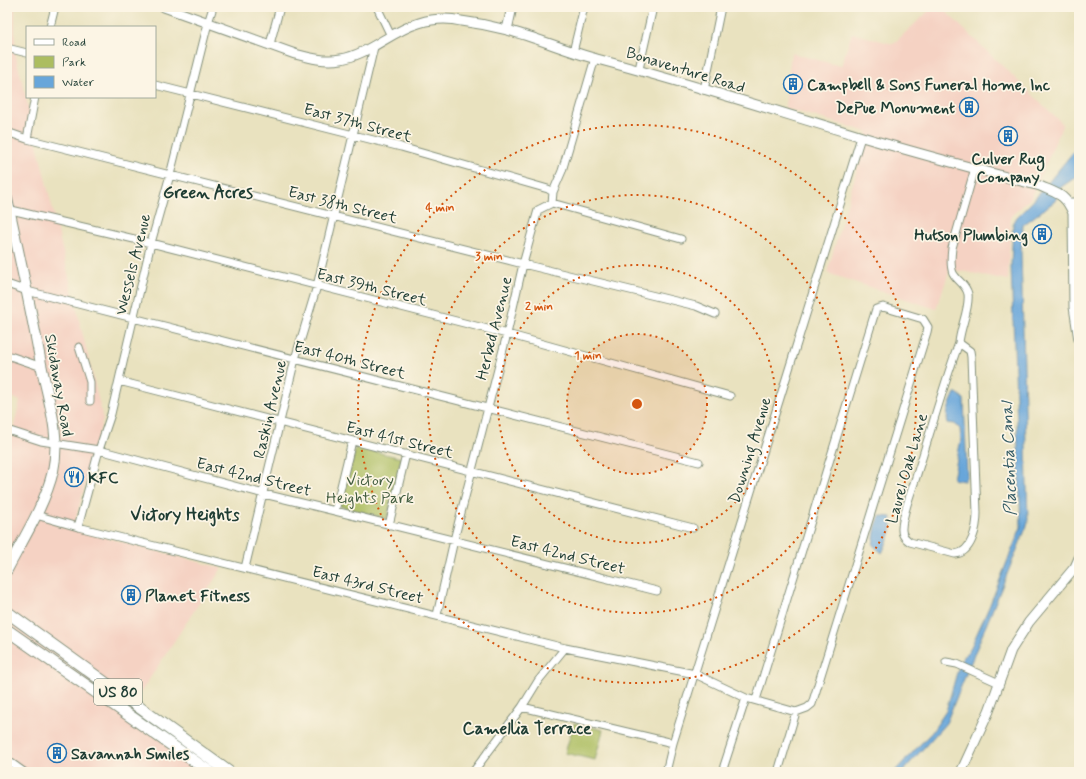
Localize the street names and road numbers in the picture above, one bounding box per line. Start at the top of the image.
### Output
street label: Bonaventure Road [623,42,748,99]
street label: East 37th Street [301,99,415,148]
street label: East 38th Street [286,182,400,229]
street label: Wessels Avenue [111,211,156,317]
street label: East 39th Street [314,264,430,311]
street label: Herbed Avenue [471,274,518,383]
street label: Skidaway Road [39,332,78,438]
street label: East 40th Street [291,336,408,385]
street label: Raskin Avenue [249,357,292,461]
street label: Downing Avenue [724,394,778,507]
street label: Laurel Oak Lane [882,411,933,526]
street label: East 41st Street [344,417,456,464]
street label: East 42nd Street [194,453,314,502]
street label: East 42nd Street [508,531,628,580]
street label: East 43rd Street [310,561,426,610]
road number: US 80 [94,679,142,705]

